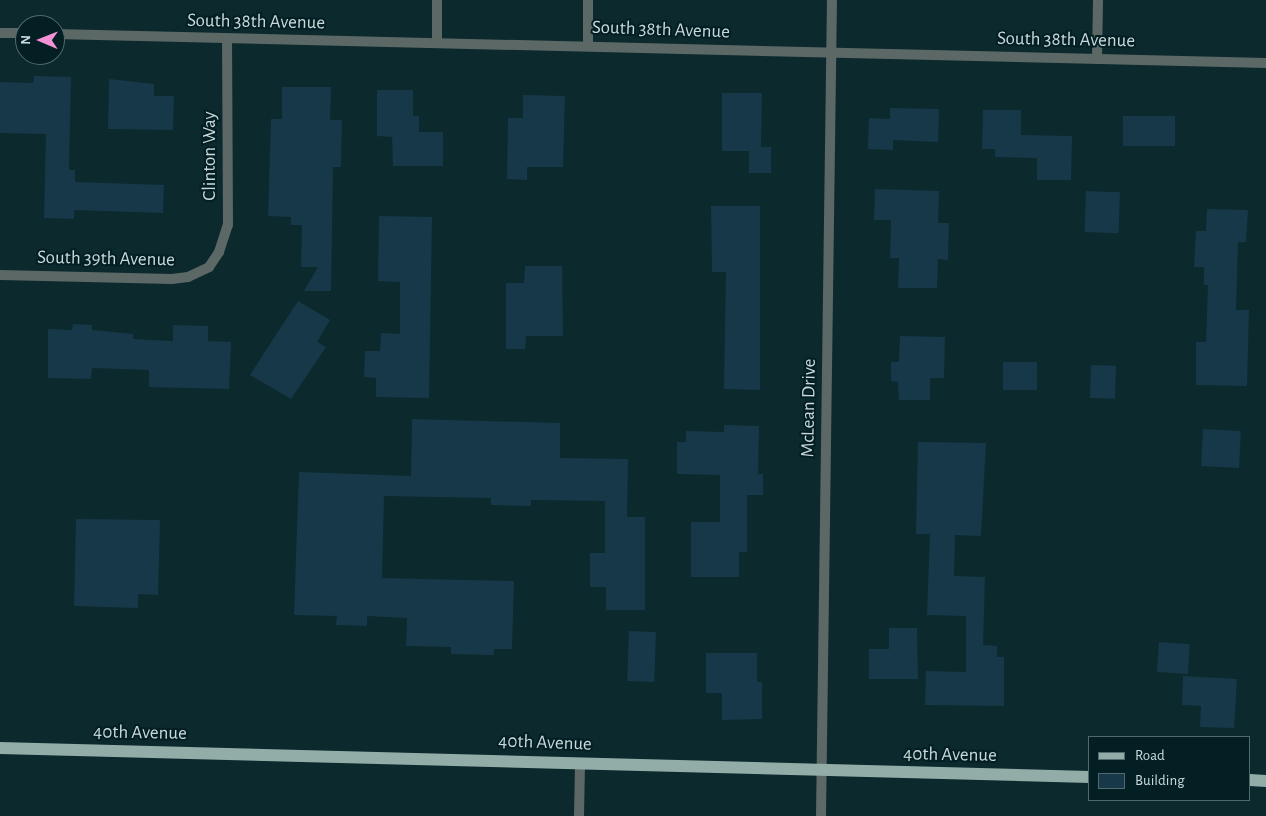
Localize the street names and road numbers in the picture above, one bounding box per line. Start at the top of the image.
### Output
street label: South 38th Avenue [187,9,325,35]
street label: South 38th Avenue [592,16,730,44]
street label: South 38th Avenue [997,27,1135,53]
street label: Clinton Way [199,111,221,201]
street label: South 39th Avenue [37,246,175,272]
street label: McLean Drive [797,358,821,458]
street label: 40th Avenue [93,721,187,745]
street label: 40th Avenue [498,730,592,756]
street label: 40th Avenue [903,743,997,767]

